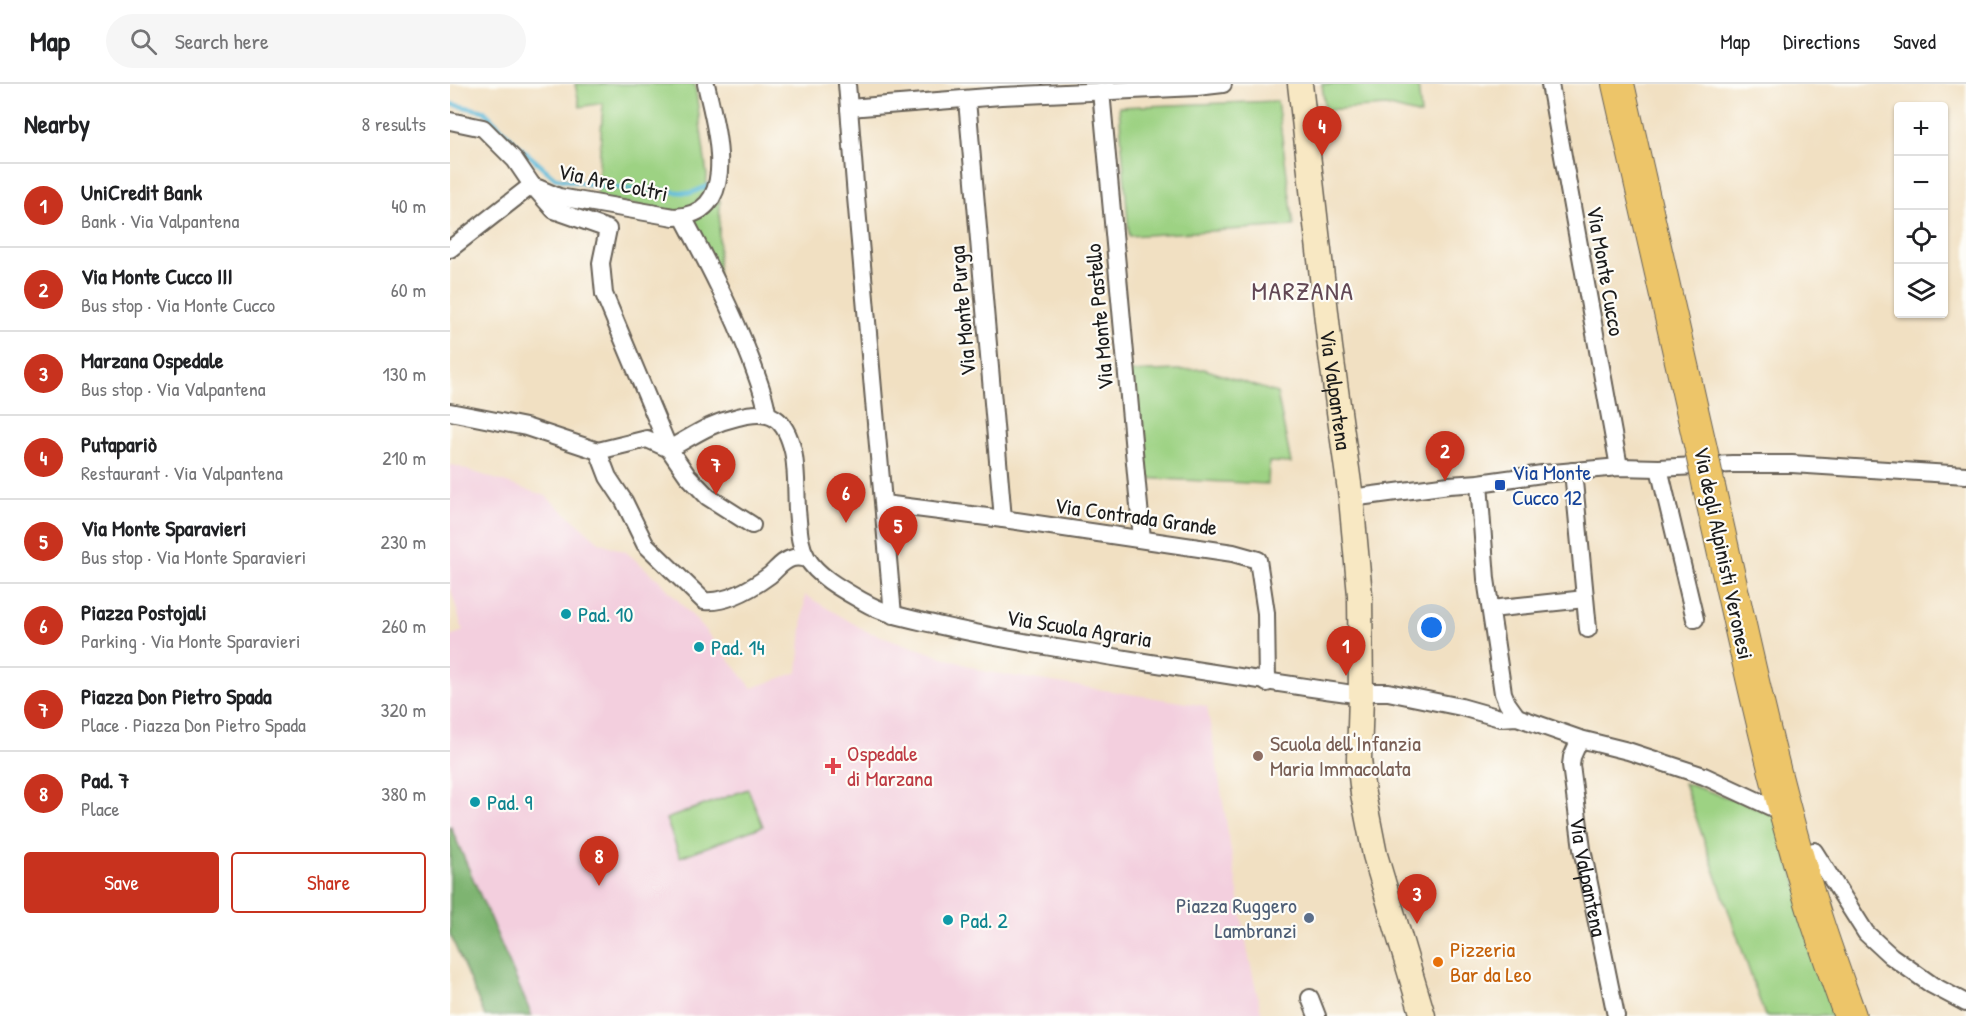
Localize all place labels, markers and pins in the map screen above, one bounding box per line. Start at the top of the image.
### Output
pin: 4 [1302,106,1342,156]
pin: 2 [1426,432,1464,481]
pin: 7 [696,446,736,495]
place label: Via Monte Cucco 12 [1512,457,1591,512]
pin: 6 [826,474,866,523]
marker: Via Monte Cucco 12 [1493,478,1507,492]
pin: 5 [878,506,918,556]
place label: Pad. 10 [578,599,634,629]
marker: Pad. 10 [559,607,573,621]
pin: 1 [1326,626,1366,676]
place label: Pad. 14 [711,632,765,662]
marker: Pad. 14 [692,640,706,654]
place label: Scuola dell'Infanzia Maria Immacolata [1270,728,1421,783]
place label: Ospedale di Marzana [847,738,933,793]
marker: Scuola dell'Infanzia Maria Immacolata [1251,749,1265,763]
marker: Ospedale di Marzana [824,757,842,775]
place label: Pad. 9 [487,787,533,817]
marker: Pad. 9 [468,795,482,809]
pin: 8 [580,836,618,886]
pin: 3 [1398,874,1436,924]
place label: Piazza Ruggero Lambranzi [1176,890,1297,945]
place label: Pad. 2 [960,905,1009,935]
marker: Piazza Ruggero Lambranzi [1302,911,1316,925]
marker: Pad. 2 [941,913,955,927]
place label: Pizzeria Bar da Leo [1450,934,1532,989]
marker: Pizzeria Bar da Leo [1431,955,1445,969]

